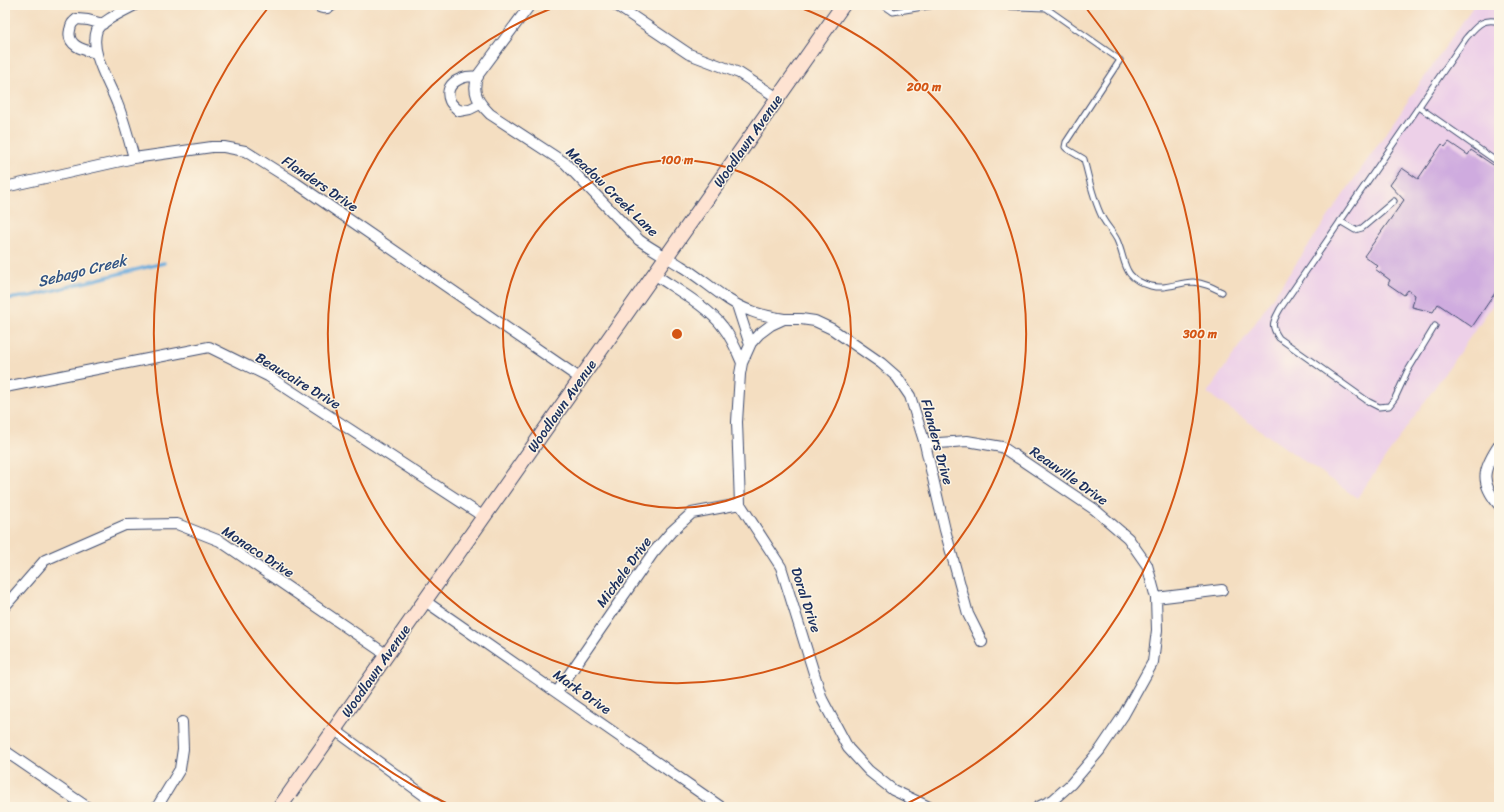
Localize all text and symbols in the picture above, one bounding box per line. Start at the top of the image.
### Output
text: 200 m [906,76,942,98]
street label: Woodlawn Avenue [706,89,790,193]
street label: Meadow Creek Lane [560,141,664,243]
street label: Flanders Drive [276,149,364,219]
text: 100 m [661,149,694,171]
water label: Sebago Creek [35,247,131,295]
text: 300 m [1182,323,1218,345]
centre of rings [670,327,684,341]
street label: Beaucaire Drive [250,345,346,417]
street label: Woodlawn Avenue [520,354,604,458]
street label: Flanders Drive [914,396,960,488]
street label: Reauville Drive [1025,440,1113,512]
street label: Monaco Drive [217,519,299,585]
street label: Michele Drive [590,531,658,613]
street label: Doral Drive [784,564,828,636]
street label: Woodlawn Avenue [334,619,418,723]
street label: Mark Drive [548,663,617,721]

